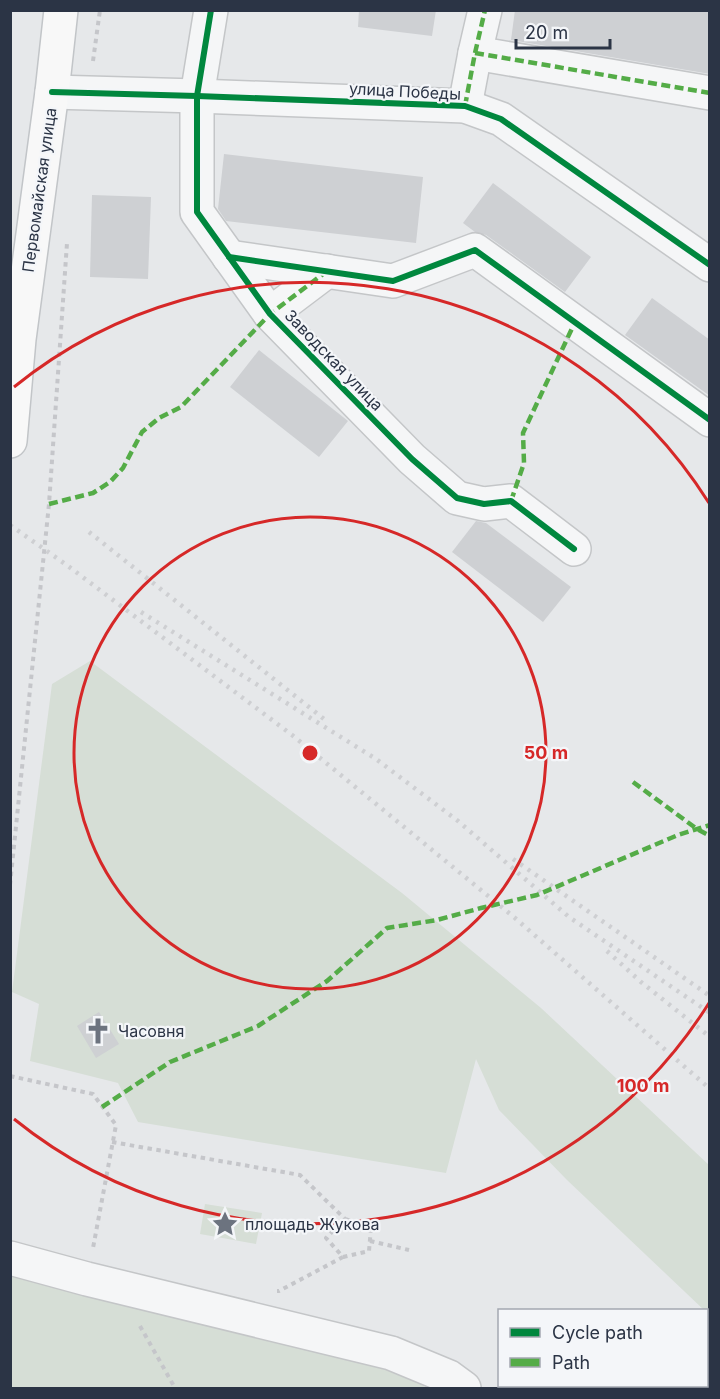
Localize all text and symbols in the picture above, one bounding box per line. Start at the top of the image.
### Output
scale bar [516,12,610,50]
text: 20 m [525,22,568,43]
street label: улица Победы [349,78,461,104]
street label: Первомайская улица [18,106,60,274]
street label: Заводская улица [281,305,387,415]
text: 50 m [524,742,568,763]
centre of rings [300,743,320,763]
church icon: Часовня [83,1016,113,1046]
place label: Часовня [118,1021,184,1041]
text: 100 m [617,1075,669,1096]
place icon: площадь Жукова [210,1209,240,1239]
place label: площадь Жукова [245,1214,379,1234]
legend [498,1309,708,1387]
text: Cycle path [552,1322,643,1343]
text: Path [552,1352,590,1373]

